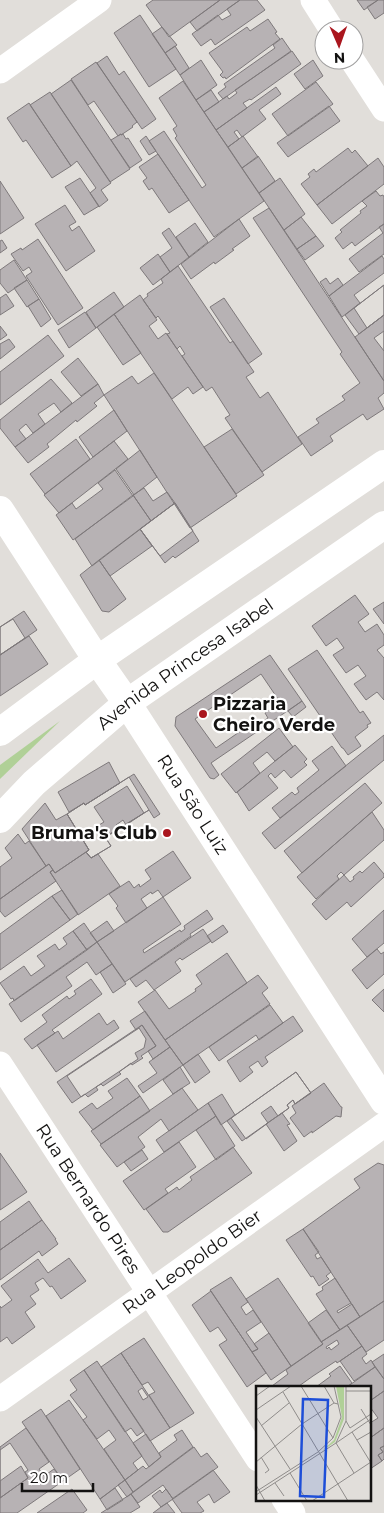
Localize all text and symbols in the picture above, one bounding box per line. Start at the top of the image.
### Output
north arrow [314,20,364,70]
text: N [333,49,345,67]
street label: Avenida Princesa Isabel [92,594,278,735]
place label: Pizzaria Cheiro Verde [213,693,335,736]
marker: Pizzaria Cheiro Verde [197,708,209,720]
street label: Rua São Luiz [152,750,233,859]
place label: Bruma's Club [31,822,157,844]
marker: Bruma's Club [161,827,173,839]
street label: Rua Bernardo Pires [31,1120,145,1278]
street label: Rua Leopoldo Bier [118,1205,266,1319]
inset map [256,1386,372,1500]
scale bar [22,1460,94,1492]
text: 20 m [30,1468,68,1487]

